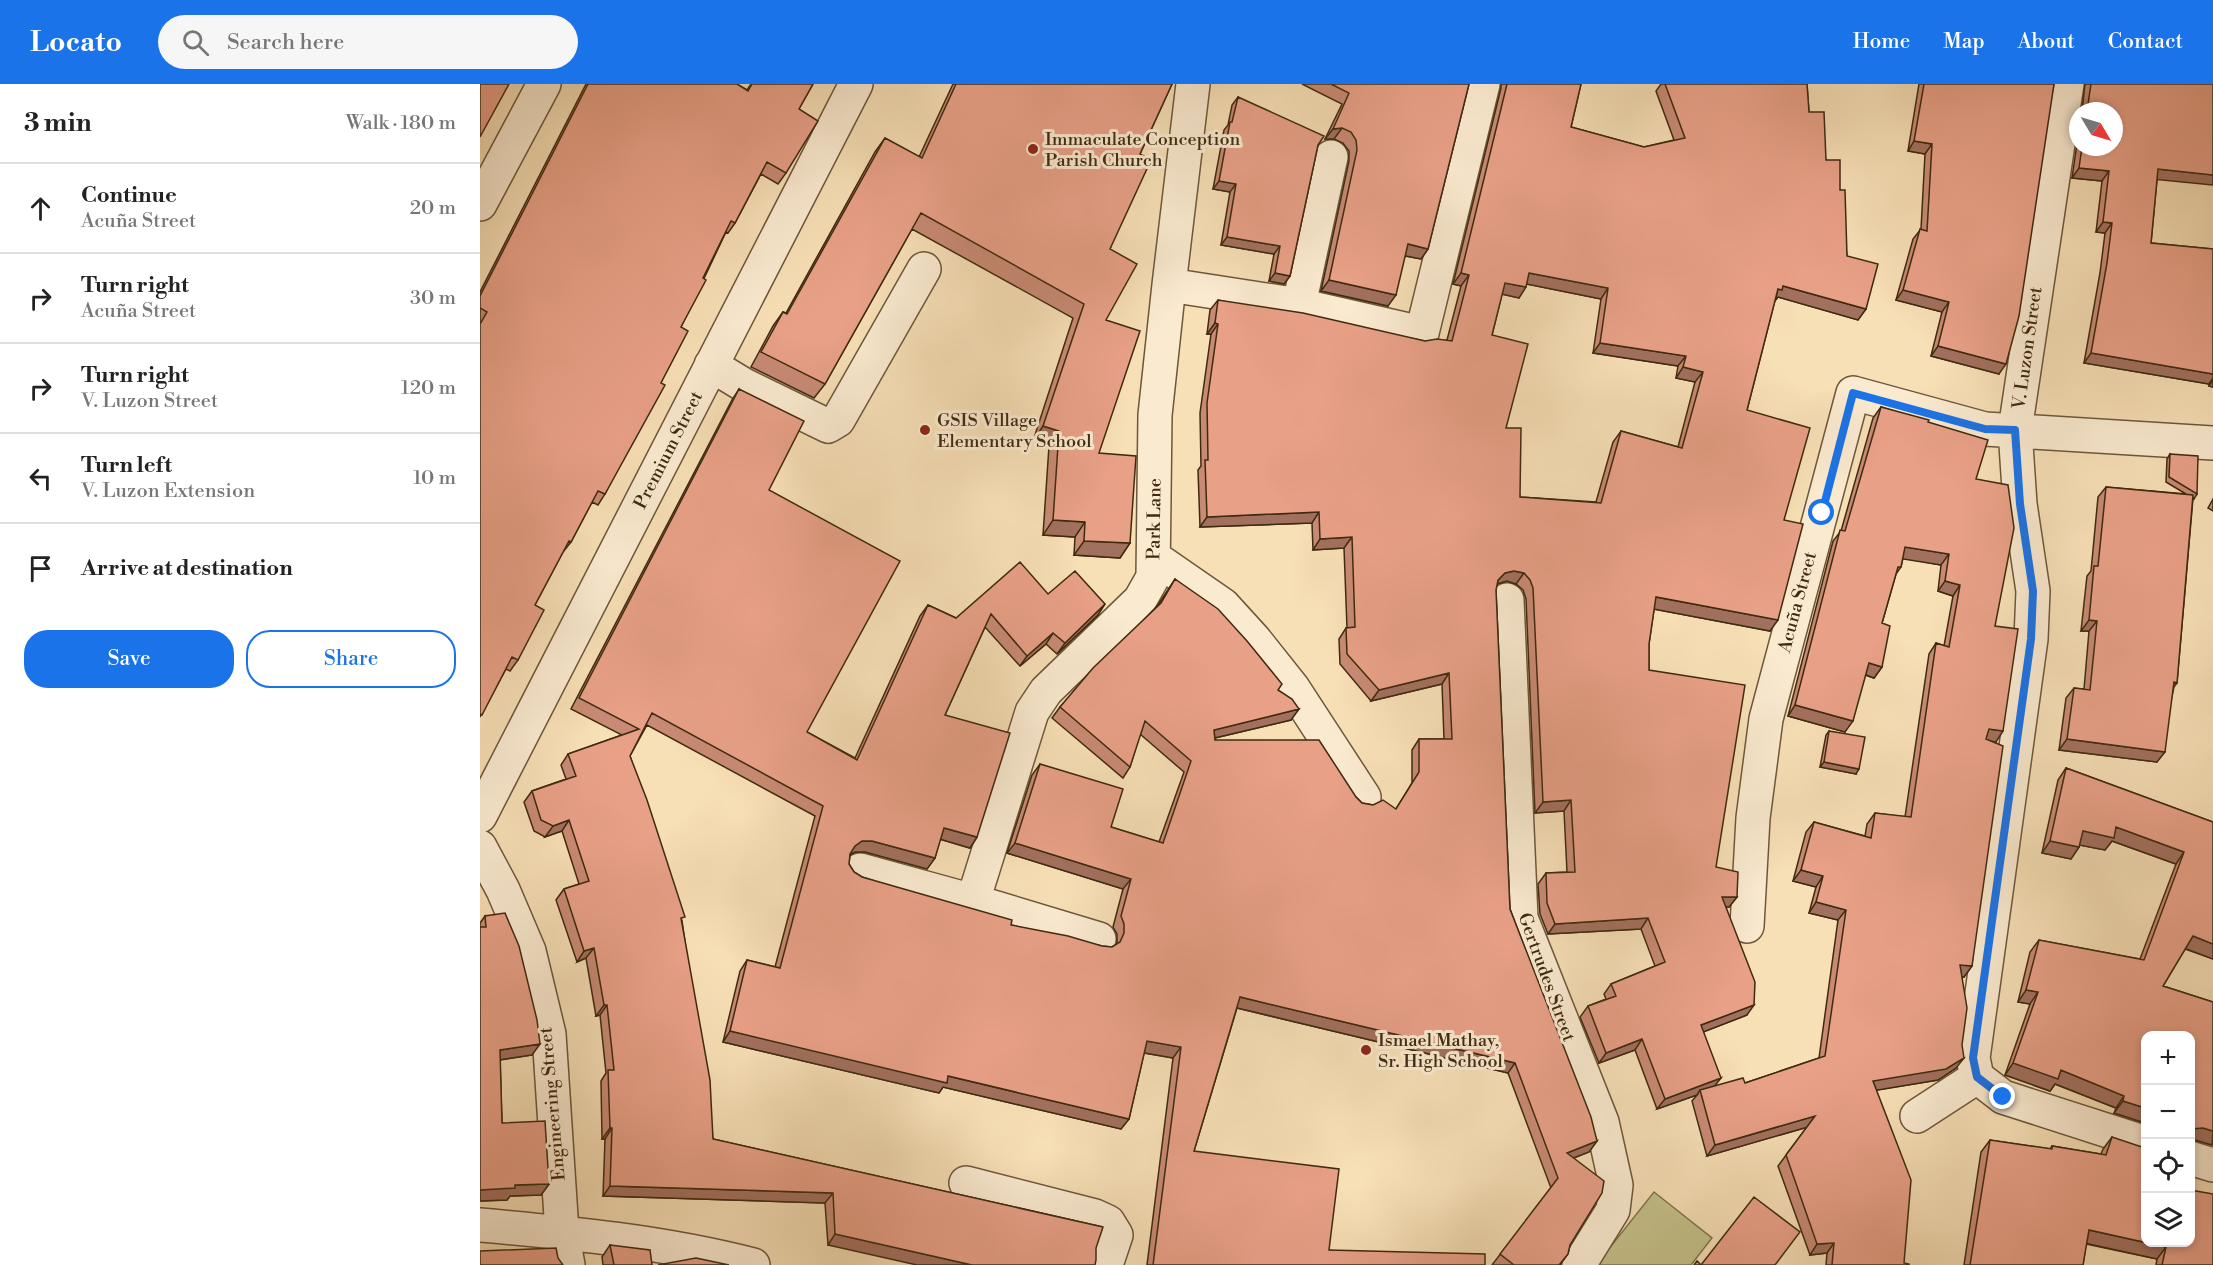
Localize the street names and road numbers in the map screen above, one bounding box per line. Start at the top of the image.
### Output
street label: V. Luzon Street [2007,285,2048,412]
street label: Premium Street [629,387,708,513]
street label: Park Lane [1142,478,1167,560]
street label: Acuña Street [1773,549,1822,656]
street label: Gertrudes Street [1513,910,1581,1045]
street label: Engineering Street [534,1026,571,1182]

